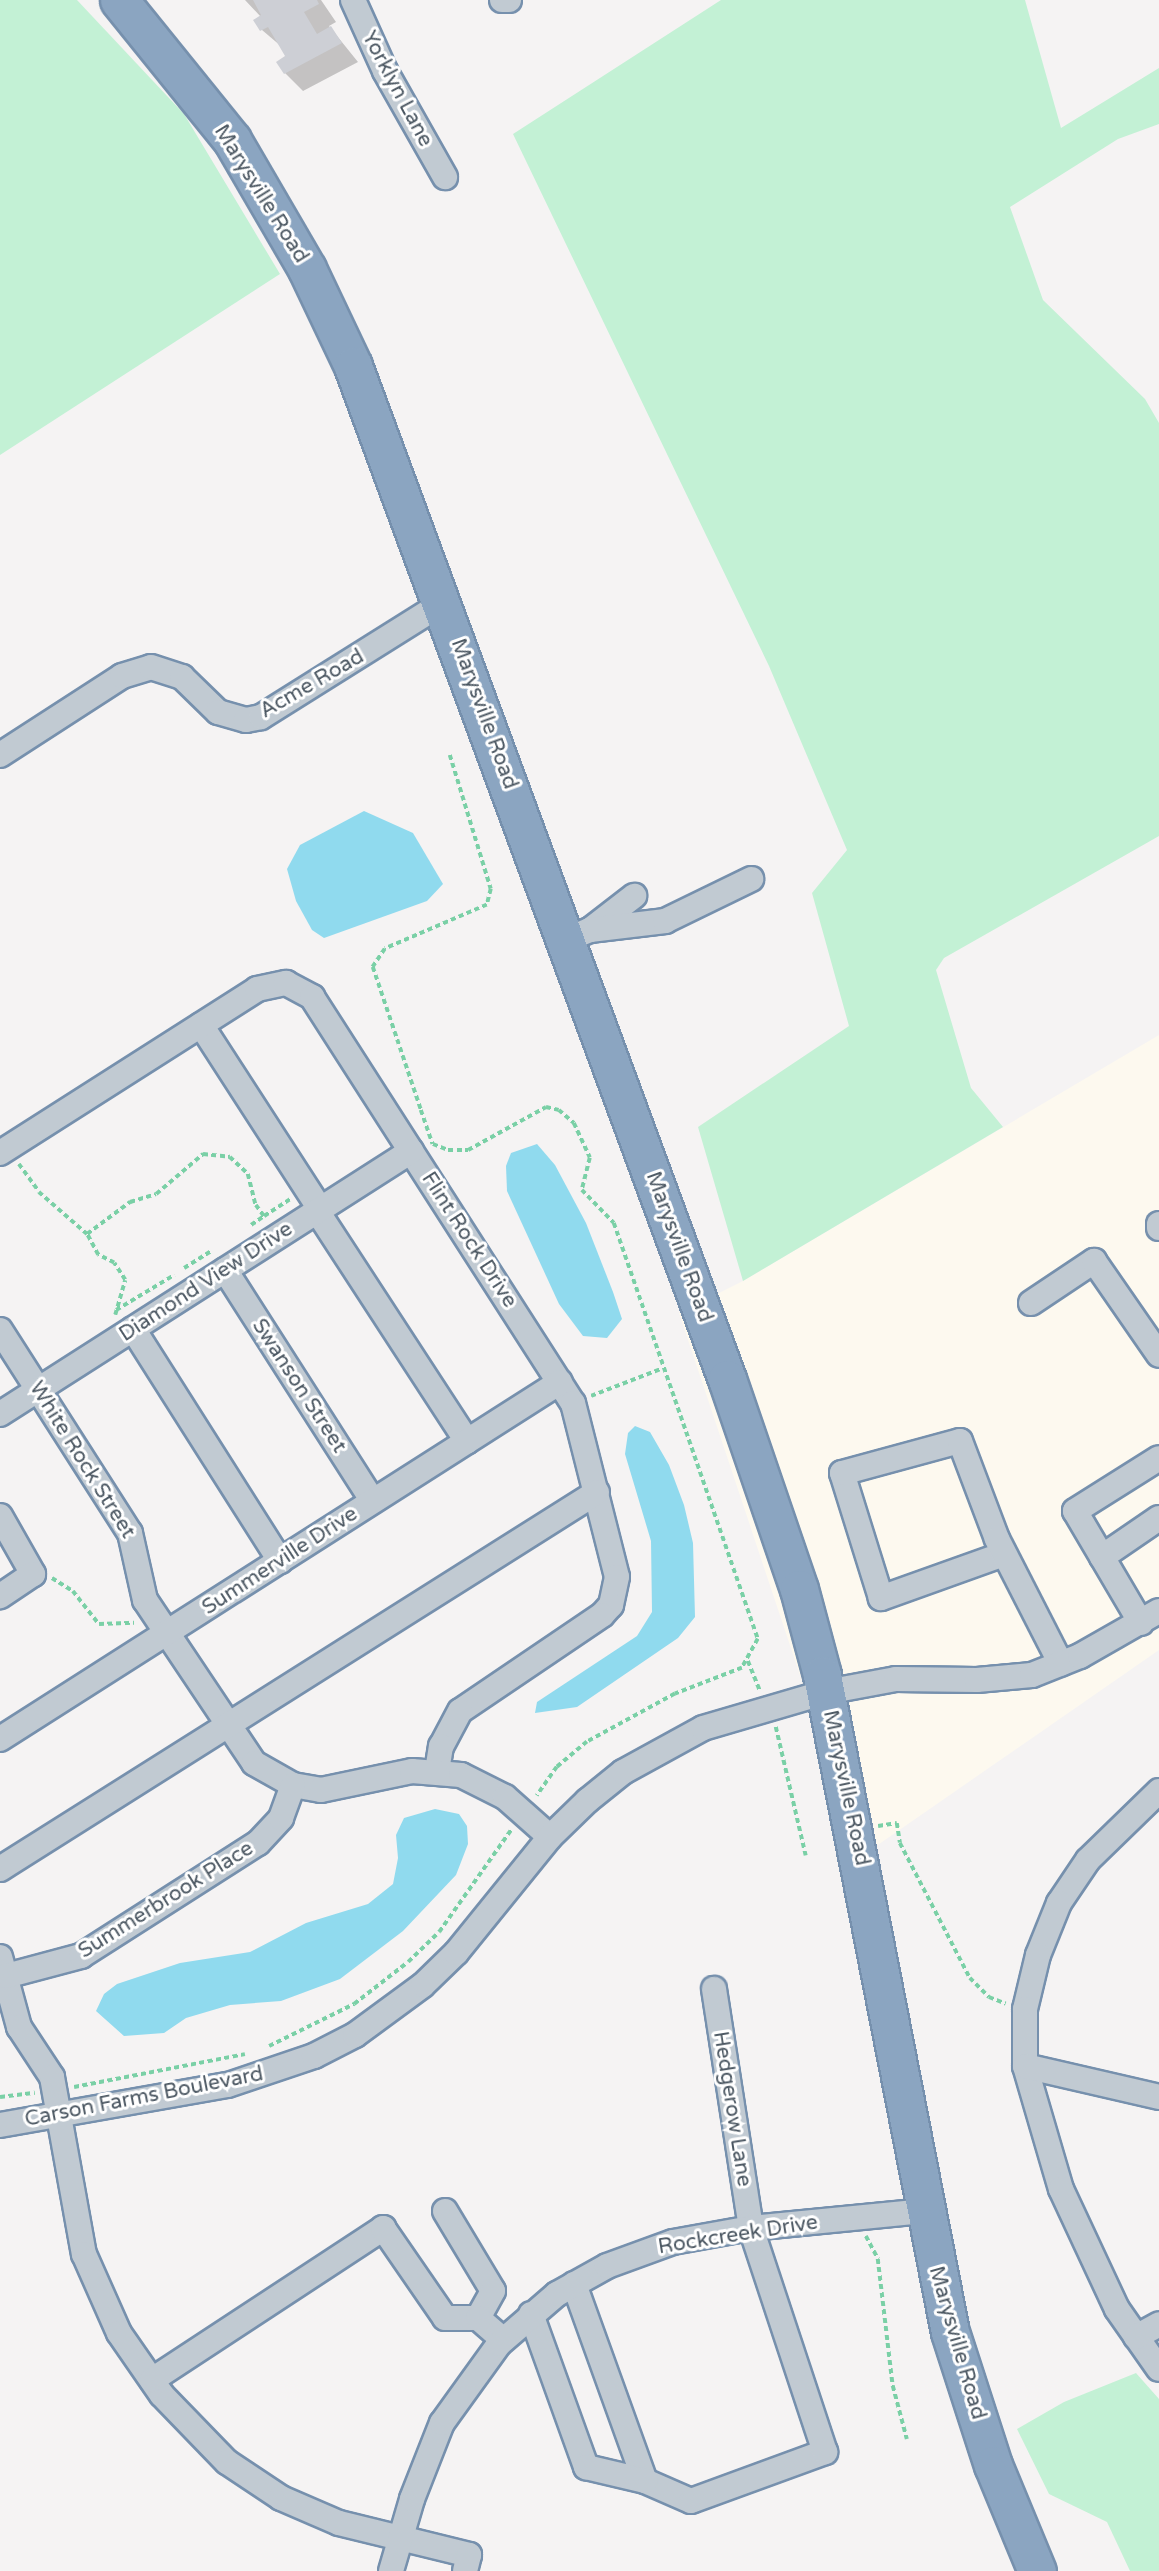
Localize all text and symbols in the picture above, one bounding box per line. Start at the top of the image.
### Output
street label: Yorklyn Lane [356,27,438,151]
street label: Marysville Road [208,120,314,268]
street label: Marysville Road [445,635,523,793]
street label: Acme Road [255,644,369,724]
street label: Flint Rock Drive [416,1167,522,1313]
street label: Marysville Road [640,1168,718,1326]
street label: Diamond View Drive [115,1217,297,1347]
street label: Swanson Street [246,1314,352,1458]
street label: White Rock Street [24,1377,140,1543]
street label: Summerville Drive [198,1501,362,1621]
street label: Marysville Road [817,1708,875,1868]
street label: Summerbrook Place [74,1836,258,1964]
street label: Hedgerow Lane [707,2030,757,2188]
street label: Carson Farms Boulevard [23,2062,265,2132]
street label: Rockcreek Drive [656,2210,820,2260]
street label: Marysville Road [923,2263,991,2423]

